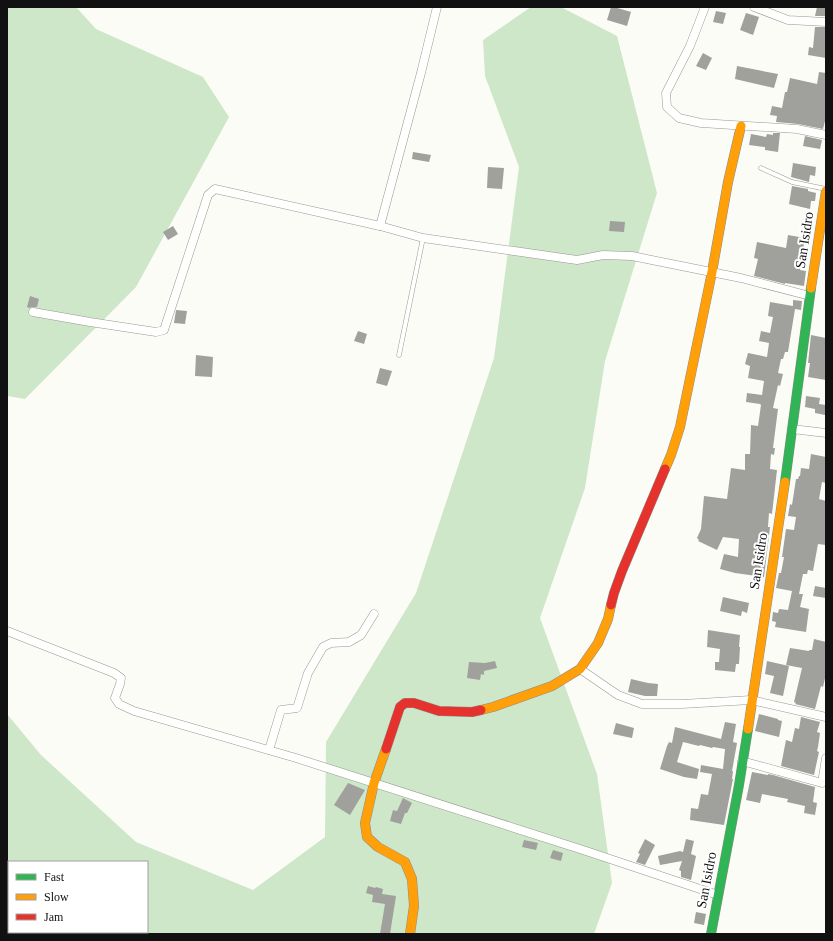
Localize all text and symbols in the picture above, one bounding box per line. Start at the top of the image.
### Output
street label: San Isidro [793,211,816,269]
street label: San Isidro [747,532,770,590]
street label: San Isidro [694,851,719,910]
legend [8,861,148,933]
text: Fast [44,870,65,884]
text: Slow [44,890,69,904]
text: Jam [44,910,64,924]

